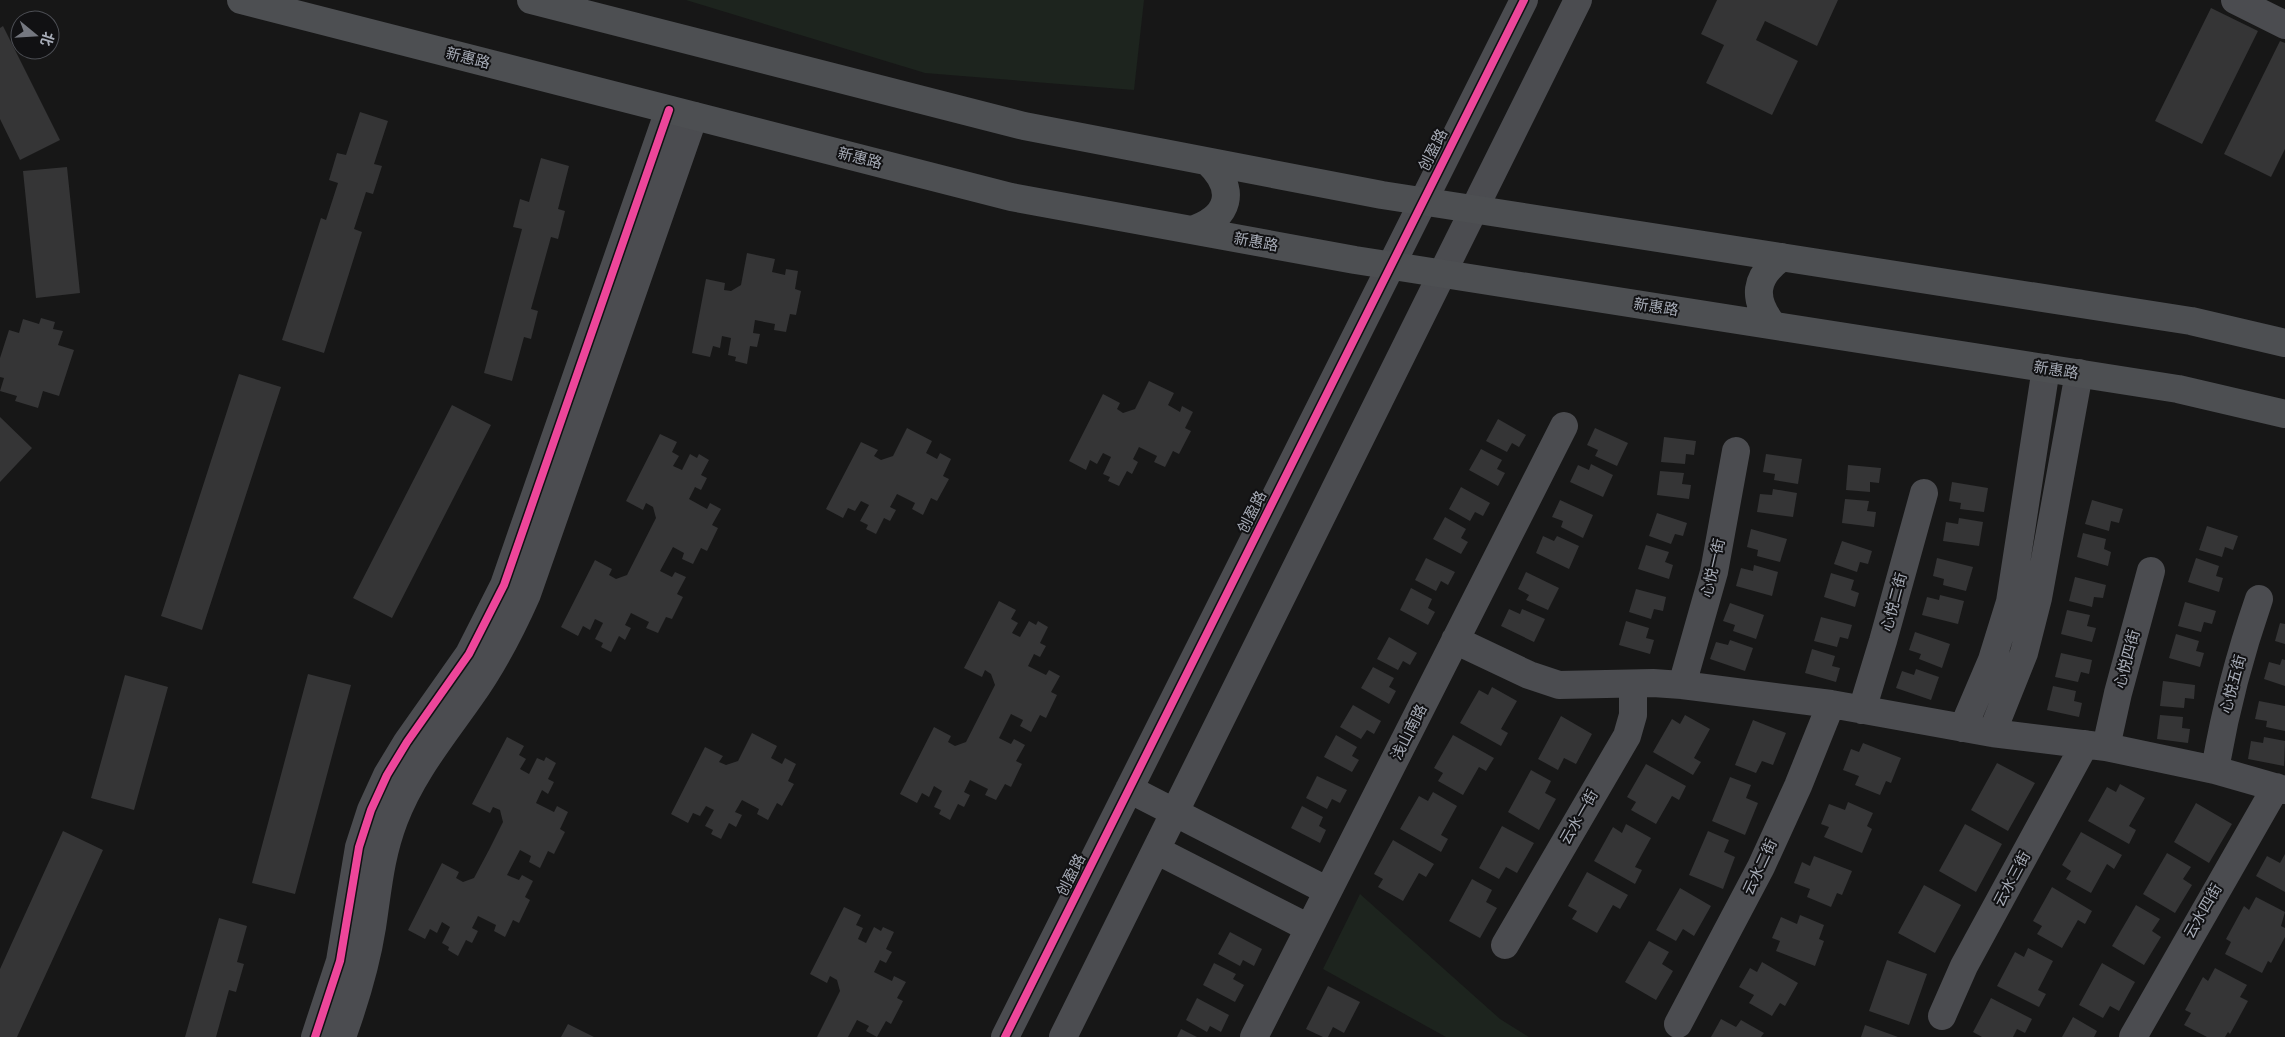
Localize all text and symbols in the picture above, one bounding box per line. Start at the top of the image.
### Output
north arrow [10,10,60,60]
text: 北 [38,30,58,48]
street label: 新惠路 [444,43,492,71]
street label: 创盈路 [1414,125,1450,174]
street label: 新惠路 [836,143,884,171]
street label: 新惠路 [1232,228,1280,254]
street label: 新惠路 [1633,294,1680,318]
street label: 新惠路 [2033,357,2080,381]
street label: 创盈路 [1233,487,1269,536]
street label: 心悦一街 [1697,537,1728,599]
street label: 心悦二街 [1877,570,1909,633]
street label: 心悦四街 [2110,627,2142,690]
street label: 心悦五街 [2216,652,2248,715]
street label: 浅山南路 [1386,701,1430,762]
street label: 云水一街 [1555,786,1601,847]
street label: 云水二街 [1738,836,1780,898]
street label: 云水三街 [1989,848,2033,909]
street label: 创盈路 [1052,850,1088,899]
street label: 云水四街 [2179,880,2225,941]

